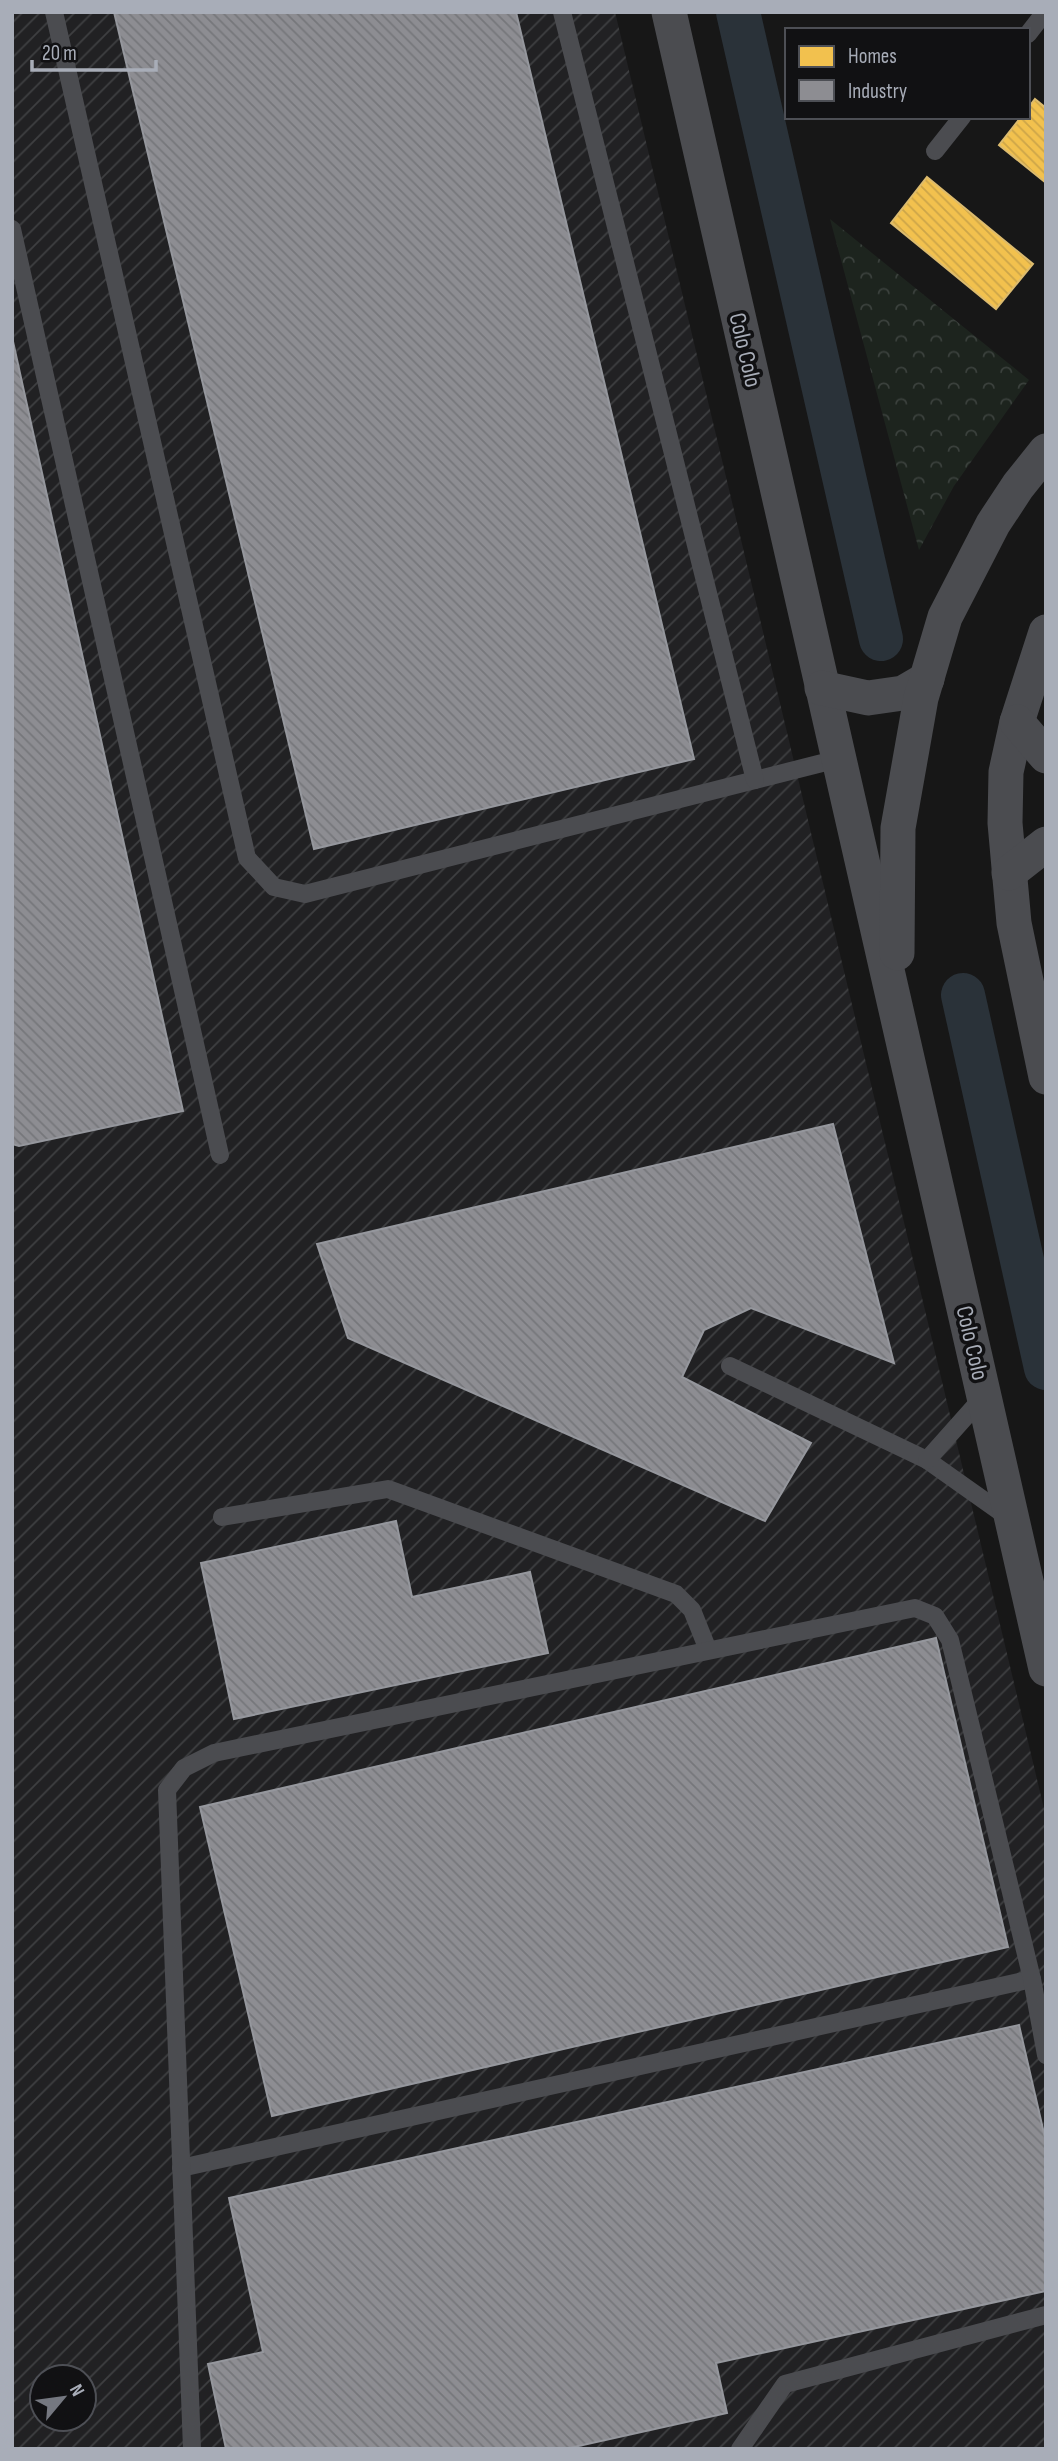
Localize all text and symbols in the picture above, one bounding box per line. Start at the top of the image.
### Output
scale bar [32,28,156,72]
legend [785,28,1030,119]
text: 20 m [42,41,77,66]
text: Homes [848,44,897,69]
text: Industry [848,79,907,104]
street label: Colo Colo [722,310,768,390]
street label: Colo Colo [949,1303,995,1383]
north arrow [28,2363,98,2433]
text: N [64,2380,89,2401]

